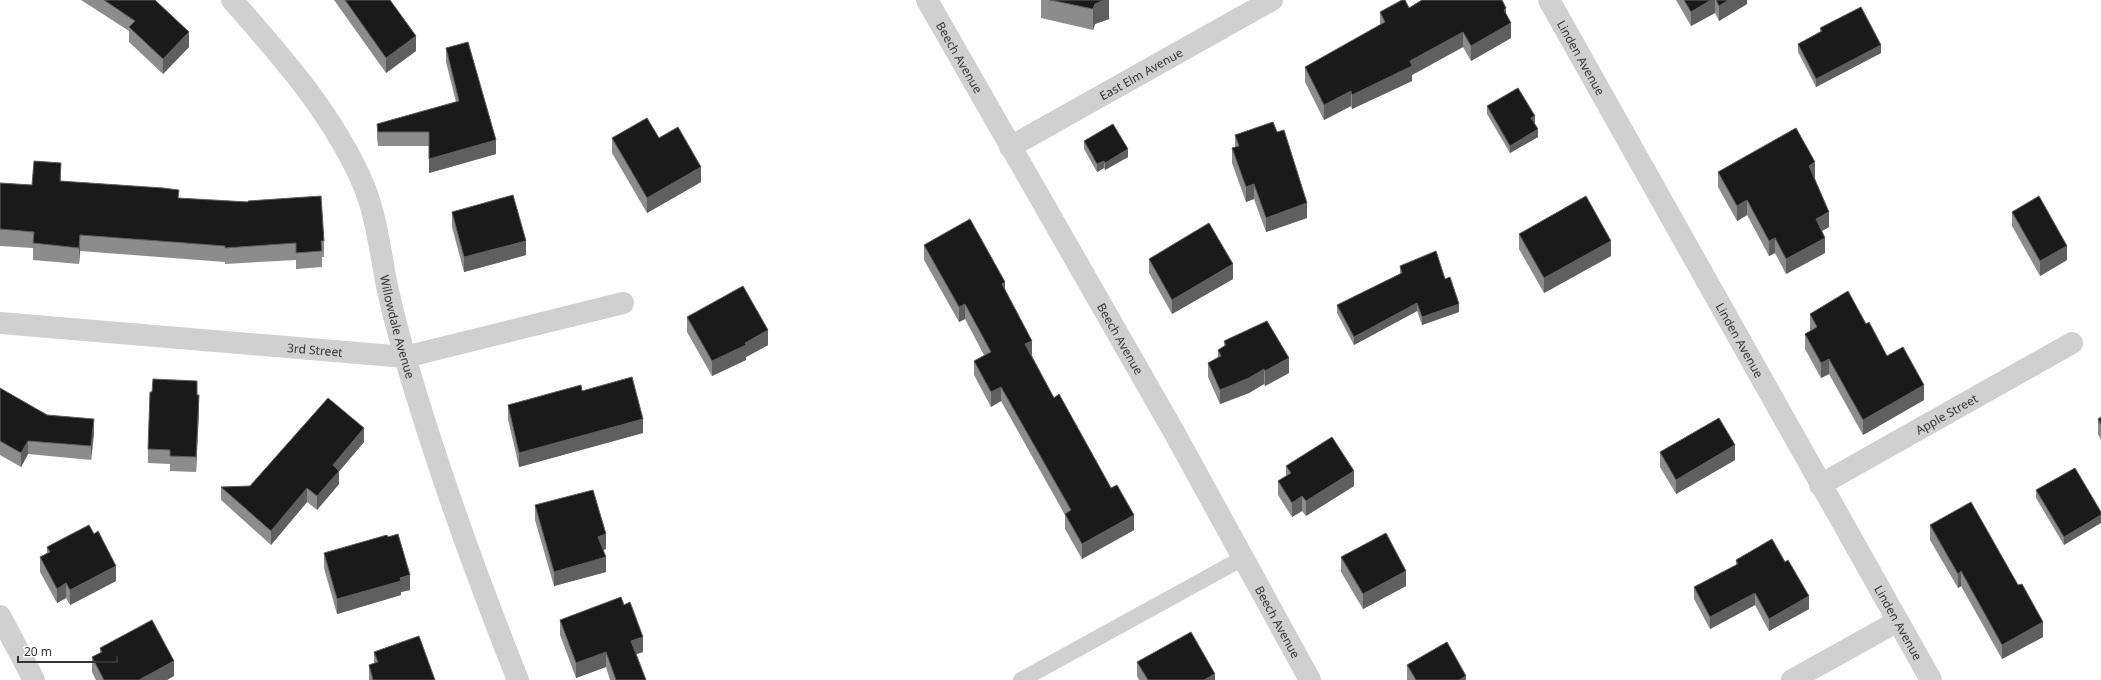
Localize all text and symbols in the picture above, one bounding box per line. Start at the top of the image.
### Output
street label: Linden Avenue [1553,17,1609,98]
street label: Beech Avenue [933,18,987,96]
street label: East Elm Avenue [1096,43,1186,104]
street label: Willowdale Avenue [377,274,419,381]
street label: Linden Avenue [1712,299,1768,381]
street label: Beech Avenue [1093,300,1148,378]
street label: 3rd Street [286,339,344,360]
street label: Apple Street [1912,389,1981,438]
street label: Linden Avenue [1871,582,1927,663]
street label: Beech Avenue [1251,583,1305,661]
scale bar [18,638,117,664]
text: 20 m [24,643,52,660]

